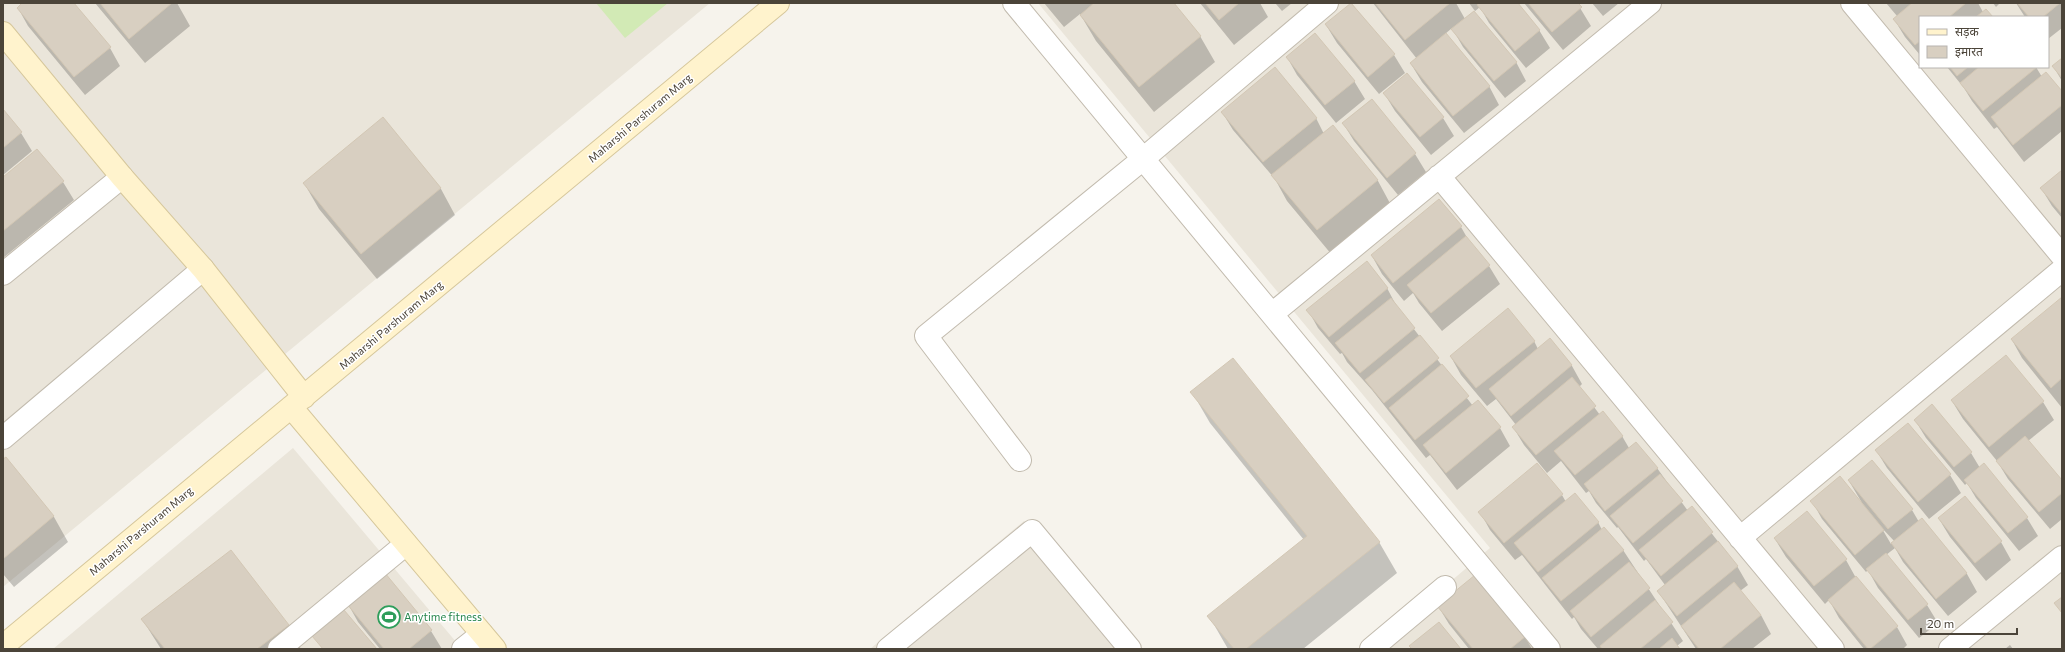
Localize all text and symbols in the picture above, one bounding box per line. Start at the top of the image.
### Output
legend [1919,16,2049,68]
text: सड़क [1955,24,1980,39]
text: इमारत [1955,44,1984,59]
street label: Maharshi Parshuram Marg [585,70,694,165]
street label: Maharshi Parshuram Marg [336,277,445,372]
street label: Maharshi Parshuram Marg [86,483,195,578]
sports icon: Anytime fitness [376,604,402,630]
place label: Anytime fitness [404,610,482,623]
scale bar [1921,610,2017,636]
text: 20 m [1927,616,1954,630]

